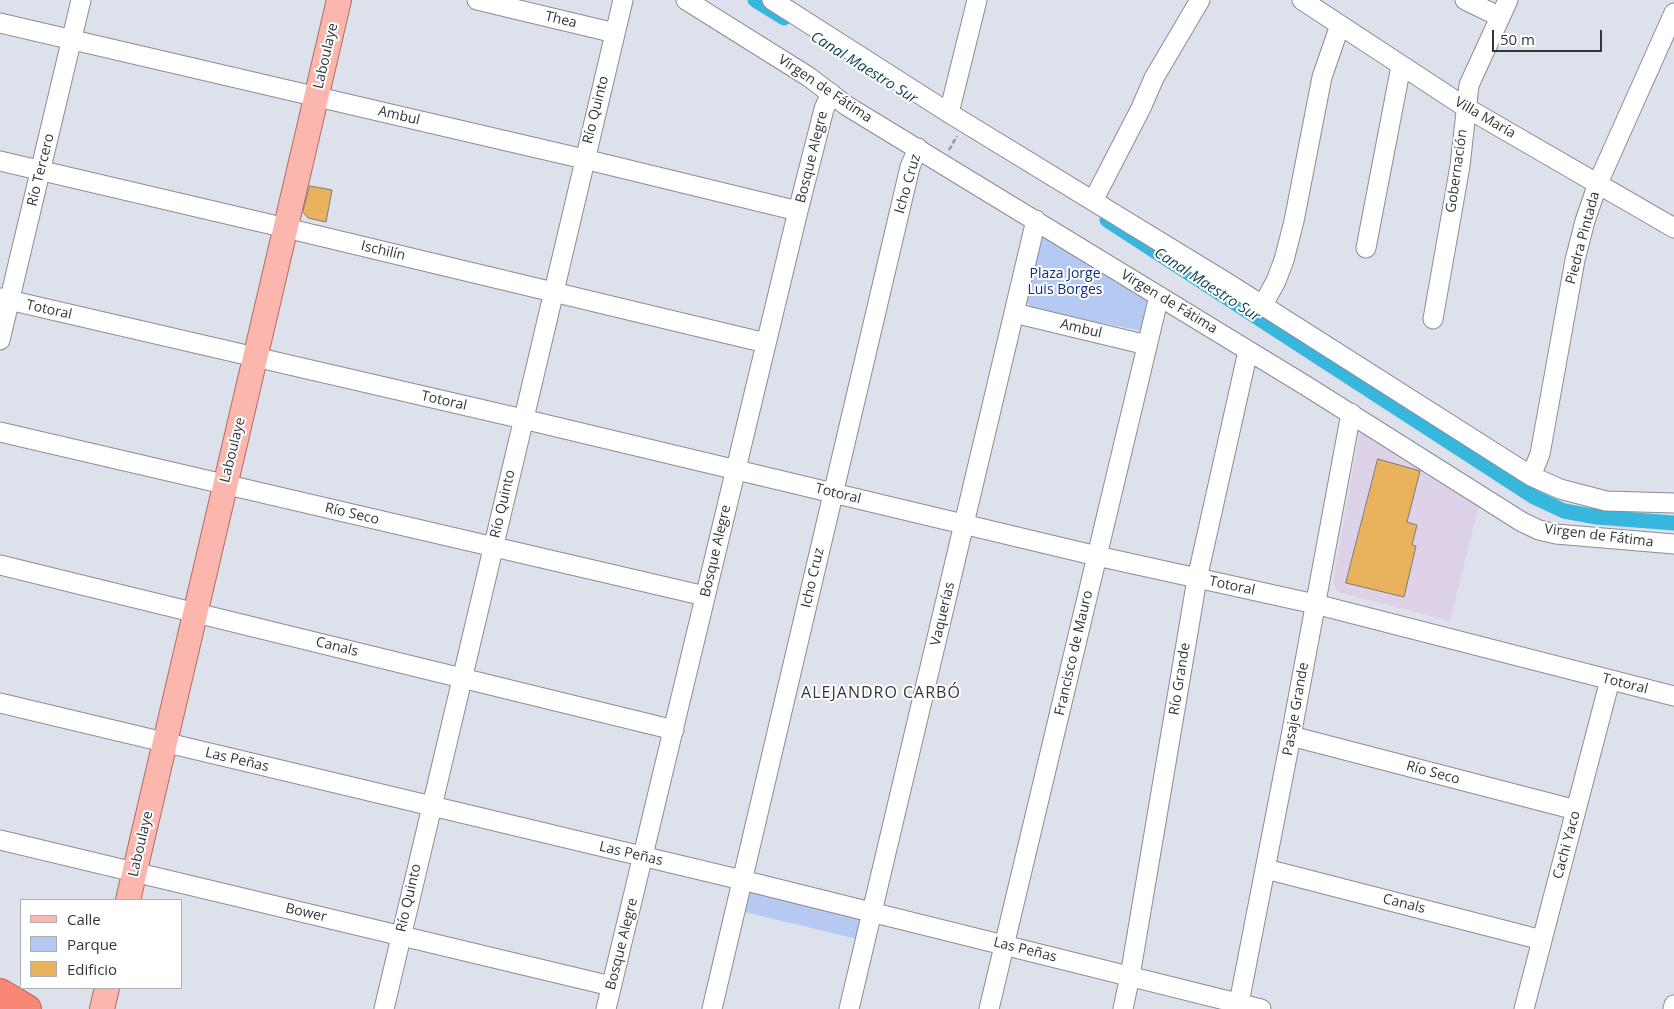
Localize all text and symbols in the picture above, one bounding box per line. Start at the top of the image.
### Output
street label: Thea [544,8,578,32]
scale bar [1494,20,1604,52]
street label: Laboulaye [310,22,342,90]
water label: Canal Maestro Sur [807,28,921,108]
text: 50 m [1500,29,1535,49]
street label: Virgen de Fátima [775,51,875,127]
street label: Río Quinto [579,74,613,146]
street label: Villa María [1451,94,1519,142]
street label: Ambul [376,103,422,129]
street label: Bosque Alegre [792,109,832,205]
street label: Gobernación [1443,128,1471,214]
street label: Río Tercero [24,132,58,208]
street label: Icho Cruz [892,152,924,216]
street label: Piedra Pintada [1563,190,1603,286]
street label: Ischilín [359,238,407,264]
water label: Canal Maestro Sur [1151,244,1263,326]
park label: Plaza Jorge Luis Borges [1027,266,1103,298]
street label: Virgen de Fátima [1118,267,1220,337]
street label: Totoral [24,297,74,323]
street label: Ambul [1058,316,1104,342]
street label: Totoral [419,388,469,414]
street label: Laboulaye [217,416,249,484]
street label: Río Quinto [487,468,519,540]
street label: Totoral [813,480,863,508]
street label: Río Seco [323,500,381,528]
street label: Bosque Alegre [697,503,735,599]
street label: Virgen de Fátima [1544,521,1654,551]
street label: Icho Cruz [798,546,828,610]
street label: Totoral [1207,573,1257,599]
street label: Vaquerías [928,581,958,647]
street label: Francisco de Mauro [1051,589,1097,717]
street label: Canals [314,634,360,660]
street label: Río Grande [1166,642,1194,716]
street label: Pasaje Grande [1280,661,1312,757]
street label: Totoral [1600,670,1650,698]
district label: ALEJANDRO CARBÓ [799,683,963,703]
street label: Las Peñas [204,745,270,775]
street label: Río Seco [1404,758,1462,788]
street label: Cachi Yaco [1550,809,1584,881]
street label: Laboulaye [125,810,157,878]
street label: Las Peñas [598,839,664,869]
street label: Río Quinto [393,862,425,934]
street label: Canals [1381,891,1427,917]
street label: Bosque Alegre [602,896,642,992]
legend [20,899,182,989]
street label: Bower [284,900,328,926]
text: Calle [67,909,101,929]
text: Parque [67,934,117,954]
street label: Las Peñas [992,934,1058,966]
text: Edificio [67,959,117,979]

